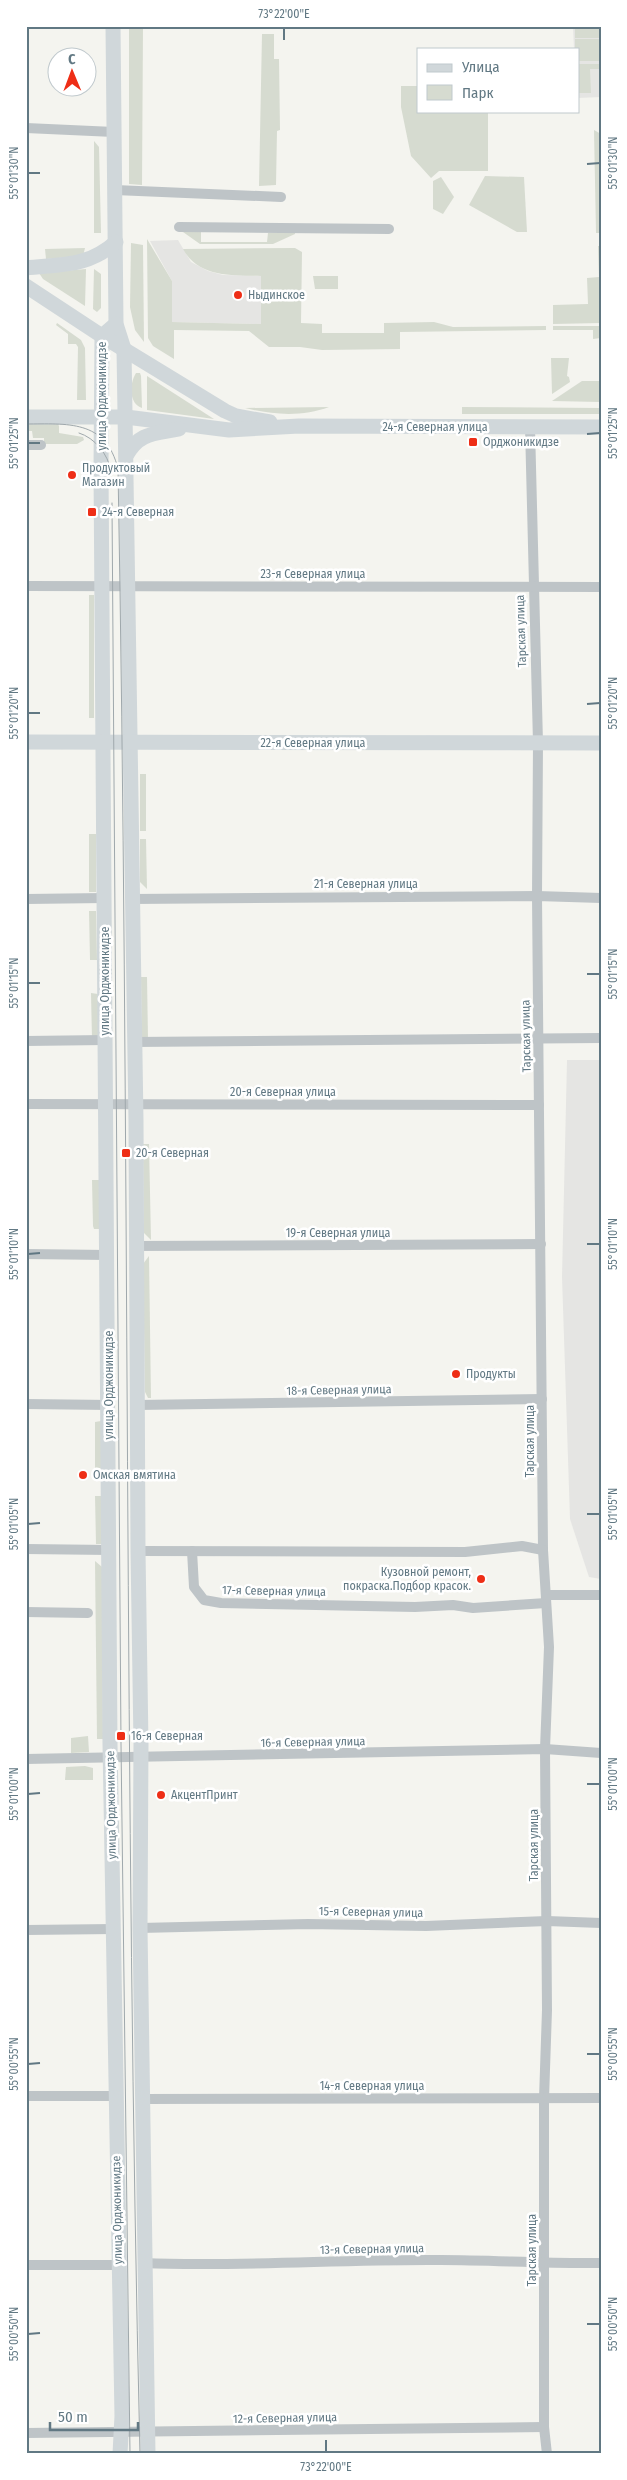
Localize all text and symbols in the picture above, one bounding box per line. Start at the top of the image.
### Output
text: 73°22'00"E [258,7,310,21]
north arrow [48,48,98,98]
legend [417,48,580,112]
text: С [68,51,76,68]
text: Улица [461,58,500,76]
text: Парк [462,84,493,102]
text: 55°01'30"N [606,137,620,189]
text: 55°01'30"N [7,147,21,199]
place label: Ныдинское [248,288,305,302]
marker: Ныдинское [232,289,244,301]
street label: улица Орджоникидзе [95,342,109,450]
text: 55°01'25"N [606,407,620,459]
text: 55°01'25"N [7,417,21,469]
street label: 24-я Северная улица [382,420,488,434]
place label: Орджоникидзе [483,435,559,449]
marker: Орджоникидзе [467,436,479,448]
place label: Продуктовый Магазин [82,461,150,489]
marker: Продуктовый Магазин [66,469,78,481]
place label: 24-я Северная [102,505,174,519]
marker: 24-я Северная [86,506,98,518]
street label: 23-я Северная улица [261,567,366,581]
street label: Тарская улица [513,594,529,667]
text: 55°01'20"N [606,677,620,729]
text: 55°01'20"N [7,687,21,739]
street label: 22-я Северная улица [261,736,366,750]
street label: 21-я Северная улица [314,877,418,891]
street label: улица Орджоникидзе [98,927,112,1035]
text: 55°01'15"N [606,948,620,1000]
text: 55°01'15"N [7,957,21,1009]
street label: Тарская улица [518,1000,534,1072]
street label: 20-я Северная улица [230,1085,336,1099]
place label: 20-я Северная [136,1146,209,1160]
marker: 20-я Северная [120,1147,132,1159]
text: 55°01'10"N [606,1218,620,1270]
street label: 19-я Северная улица [286,1226,390,1240]
text: 55°01'10"N [7,1228,21,1280]
street label: улица Орджоникидзе [102,1331,116,1439]
place label: Продукты [466,1367,516,1381]
marker: Продукты [450,1368,462,1380]
street label: 18-я Северная улица [286,1382,392,1398]
street label: Тарская улица [523,1405,537,1477]
place label: Oмская вмятина [93,1468,176,1482]
marker: Oмская вмятина [77,1469,89,1481]
text: 55°01'05"N [606,1488,620,1540]
text: 55°01'05"N [7,1498,21,1550]
place label: Кузовной ремонт, покраска.Подбор красок. [343,1565,471,1593]
marker: Кузовной ремонт, покраска.Подбор красок. [475,1573,487,1585]
street label: 17-я Северная улица [222,1583,326,1599]
place label: 16-я Северная [131,1729,203,1743]
marker: 16-я Северная [115,1730,127,1742]
street label: 16-я Северная улица [260,1734,366,1750]
street label: улица Орджоникидзе [103,1750,119,1860]
text: 55°01'00"N [606,1757,620,1811]
text: 55°01'00"N [7,1767,21,1821]
place label: АкцентПринт [171,1788,238,1802]
marker: АкцентПринт [155,1789,167,1801]
street label: Тарская улица [527,1809,541,1881]
street label: 15-я Северная улица [319,1904,423,1920]
text: 55°00'55"N [606,2027,620,2081]
text: 55°00'55"N [7,2037,21,2091]
street label: 14-я Северная улица [320,2079,424,2093]
street label: улица Орджоникидзе [109,2155,125,2265]
street label: Тарская улица [525,2214,539,2286]
street label: 13-я Северная улица [320,2241,424,2257]
text: 55°00'50"N [606,2297,620,2351]
text: 55°00'50"N [7,2307,21,2361]
scale bar [50,2400,138,2432]
text: 50 m [58,2408,88,2426]
street label: 12-я Северная улица [233,2410,337,2426]
text: 73°22'00"E [300,2460,352,2474]

